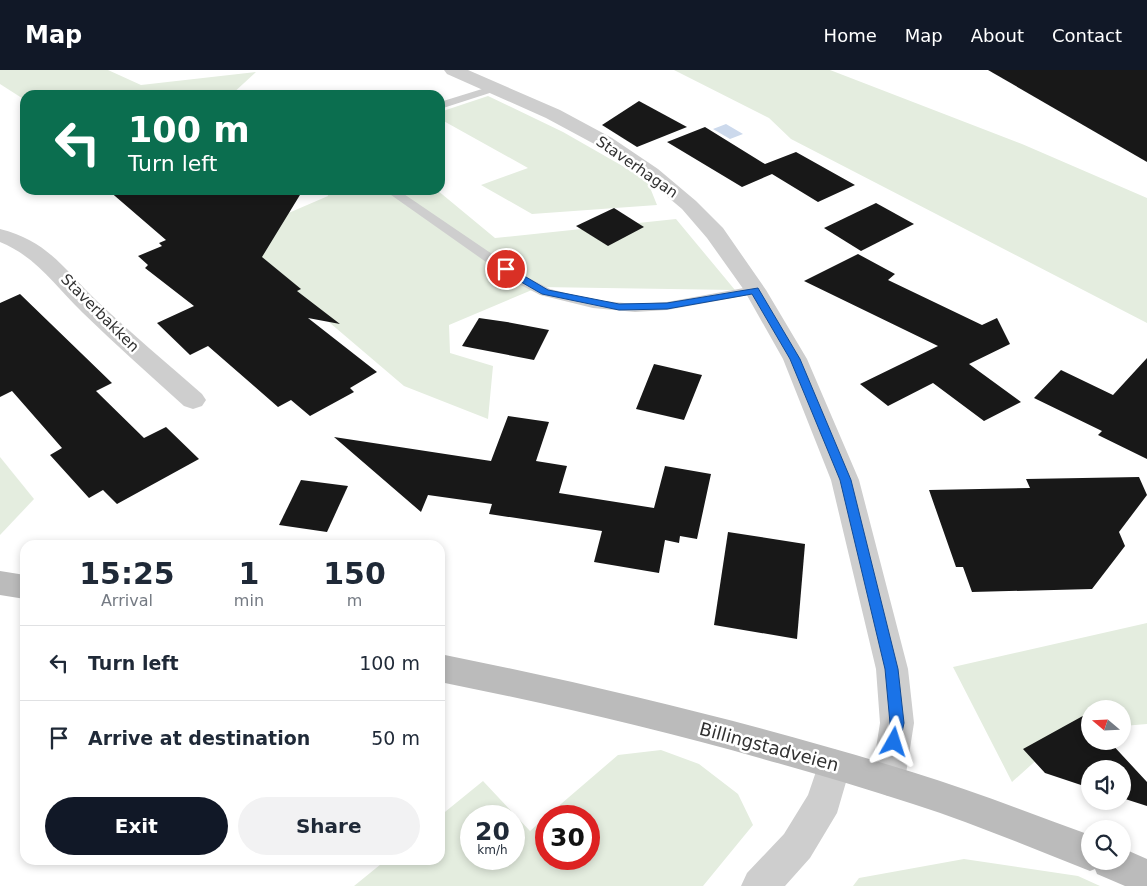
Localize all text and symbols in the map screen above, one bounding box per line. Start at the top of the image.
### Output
text: Map [25,21,82,49]
text: Home [824,25,877,46]
text: Map [905,25,943,46]
text: About [971,25,1024,46]
text: Contact [1052,25,1122,46]
icon: left [45,110,110,175]
text: 100 m [128,110,250,150]
street label: Staverhagan [593,132,681,202]
text: Turn left [128,151,217,176]
pin [485,248,527,290]
icon: arrive [492,255,520,283]
street label: Staverbakken [57,270,143,356]
text: 15:25 [79,556,175,591]
text: 1 [238,556,259,591]
text: 150 [323,556,386,591]
text: Arrival [101,591,153,610]
text: min [234,591,264,610]
text: m [347,591,362,610]
icon: left [45,649,73,677]
text: Turn left [88,652,179,674]
text: 100 m [359,652,420,674]
north arrow [1081,700,1131,750]
map controls [1081,700,1131,870]
position arrow [867,715,919,767]
street label: Billingstadveien [697,718,841,775]
icon: arrive [45,724,73,752]
text: Arrive at destination [88,727,310,749]
text: 50 m [371,727,420,749]
button: sound [1081,760,1131,810]
button: Exit [45,797,228,855]
button: Share [238,797,420,855]
speed limit sign: 30 [535,805,600,870]
text: 20 [475,817,510,846]
button: search [1081,820,1131,870]
text: km/h [477,843,508,857]

